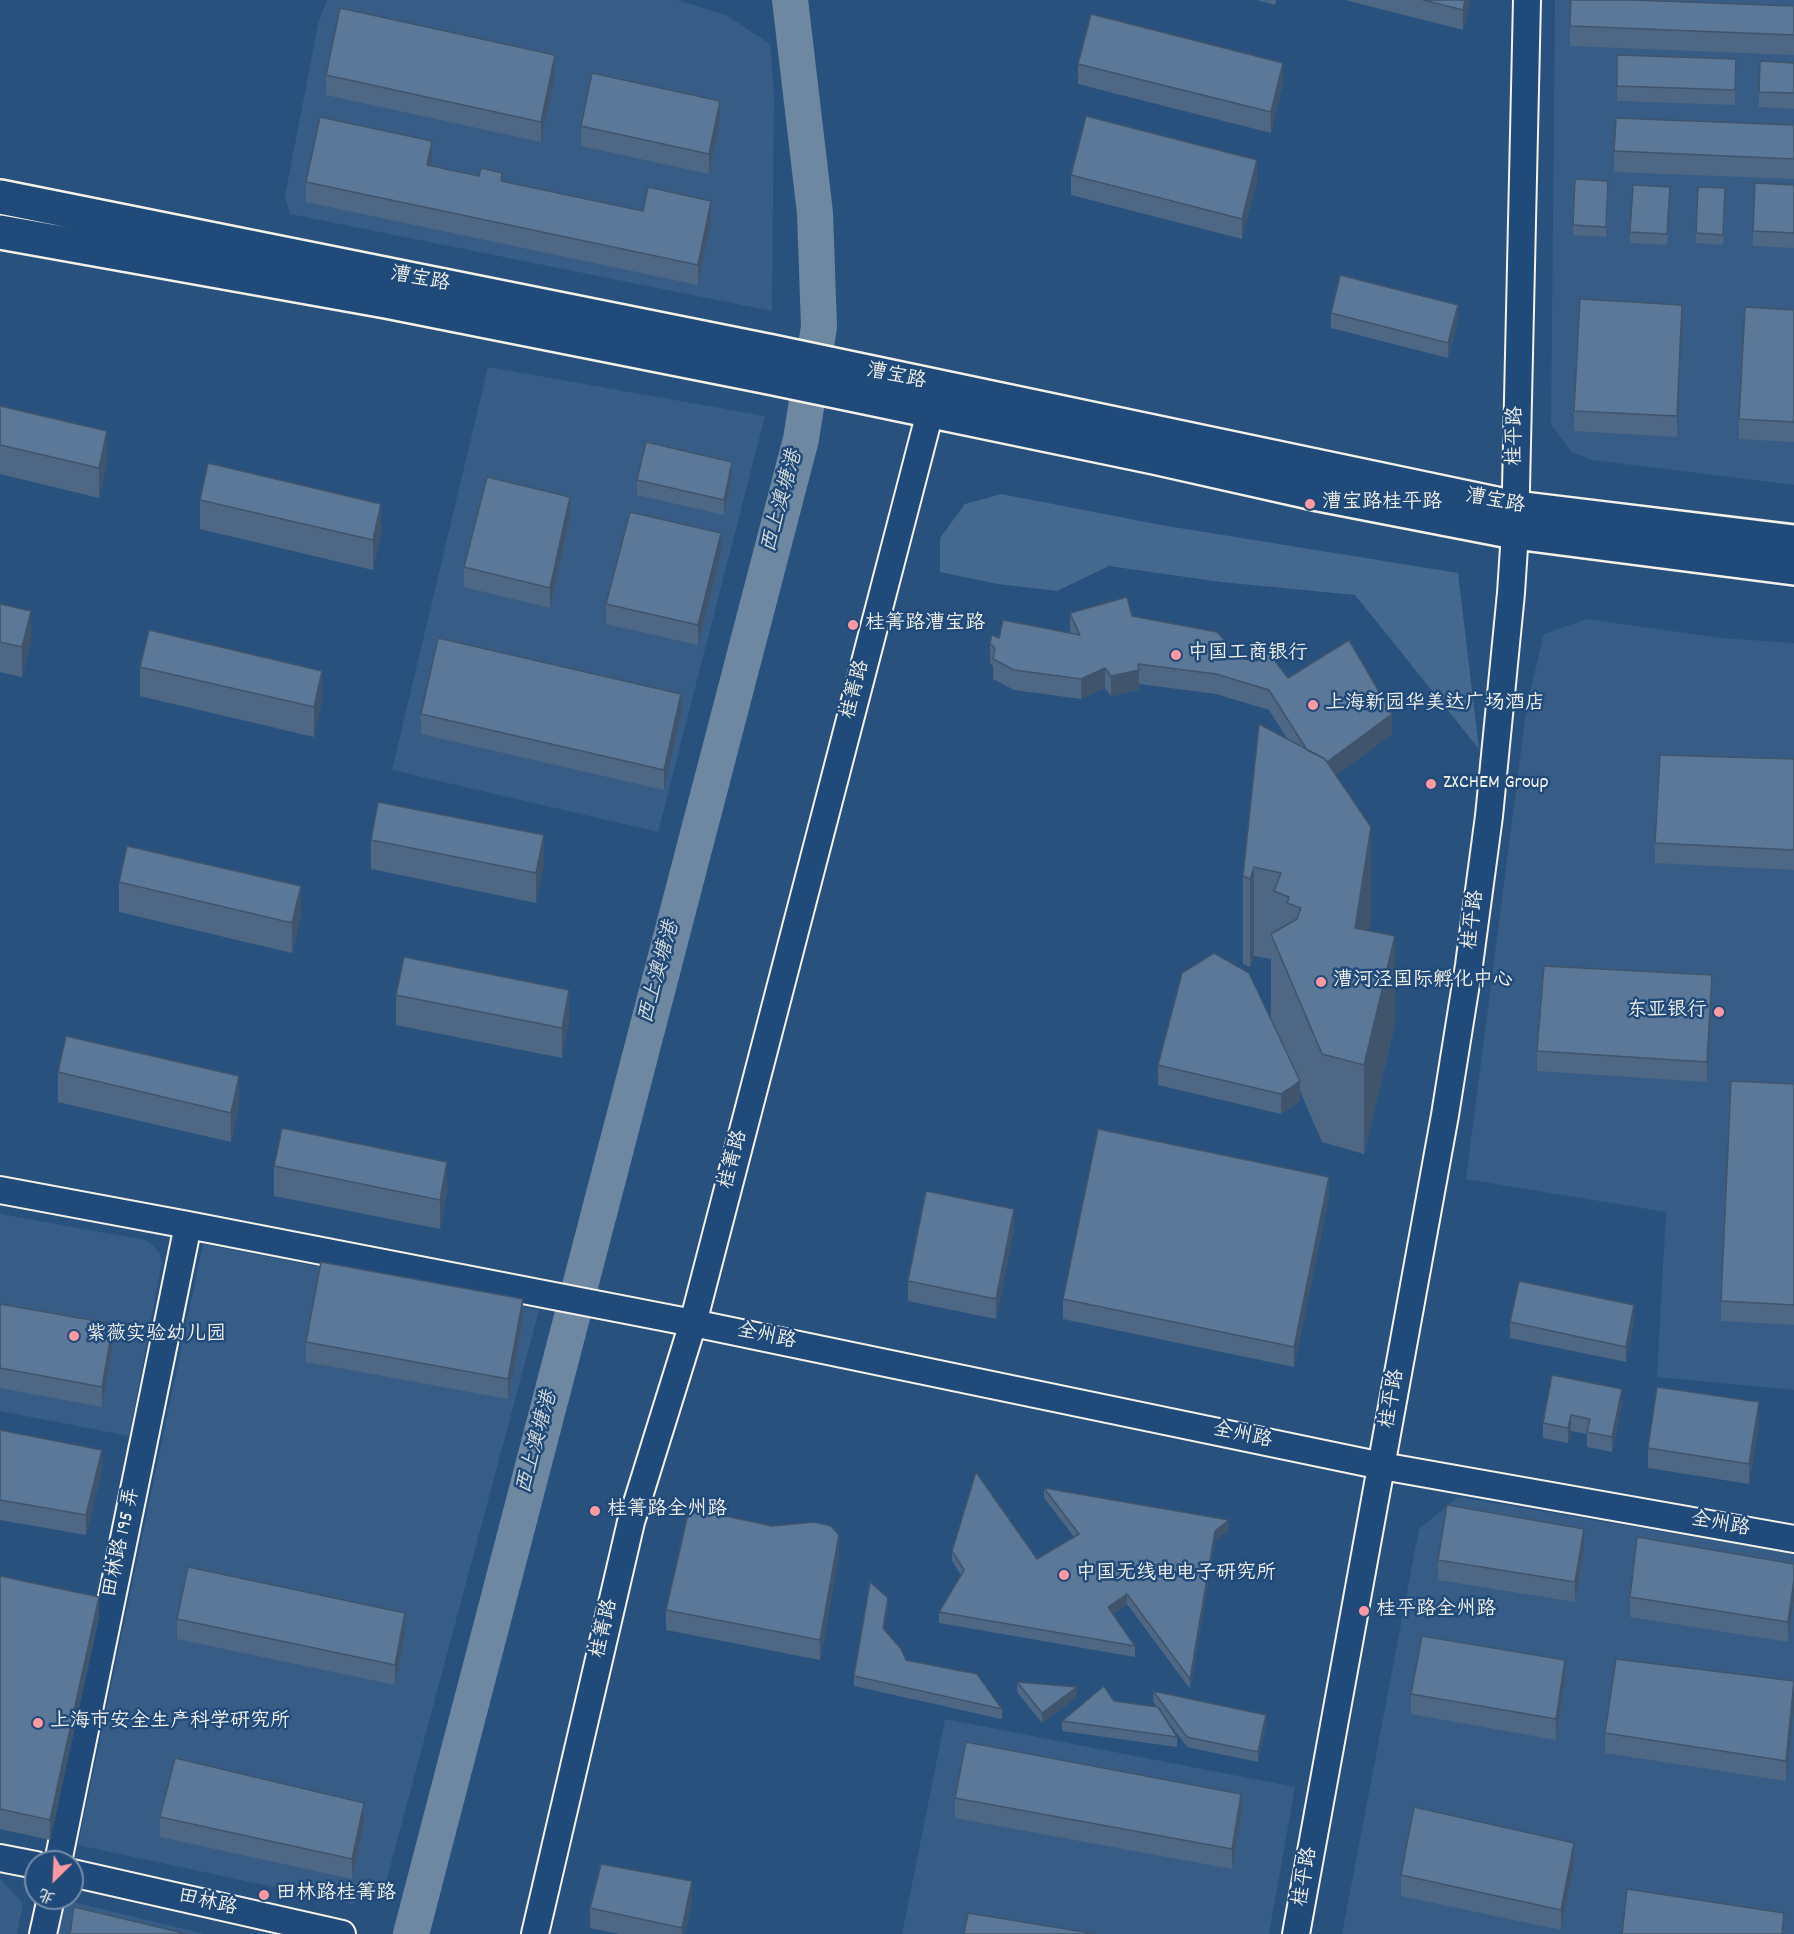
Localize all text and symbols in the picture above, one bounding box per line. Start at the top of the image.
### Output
street label: 漕宝路 [388,263,452,299]
street label: 漕宝路 [864,360,928,396]
street label: 桂平路 [1504,406,1530,466]
water label: 西上澳塘港 [758,448,810,556]
street label: 漕宝路 [1463,485,1527,521]
place label: 漕宝路桂平路 [1322,492,1442,516]
marker: 漕宝路桂平路 [1303,497,1317,511]
place label: 桂箐路漕宝路 [865,613,985,637]
marker: 桂箐路漕宝路 [846,618,860,632]
place label: 中国工商银行 [1188,643,1308,667]
marker: 中国工商银行 [1169,648,1183,662]
street label: 桂箐路 [838,658,876,722]
place label: 上海新园华美达广场酒店 [1325,693,1545,717]
marker: 上海新园华美达广场酒店 [1306,698,1320,712]
place label: ZXCHEM Group [1443,772,1549,796]
marker: ZXCHEM Group [1424,777,1438,791]
street label: 桂平路 [1459,889,1491,951]
water label: 西上澳塘港 [635,919,687,1027]
place label: 漕河泾国际孵化中心 [1333,970,1513,994]
marker: 漕河泾国际孵化中心 [1314,975,1328,989]
place label: 东亚银行 [1627,1000,1707,1024]
marker: 东亚银行 [1712,1005,1726,1019]
street label: 桂箐路 [716,1128,754,1192]
street label: 全州路 [734,1320,798,1356]
place label: 紫薇实验幼儿园 [86,1324,226,1348]
marker: 紫薇实验幼儿园 [67,1329,81,1343]
street label: 桂平路 [1377,1367,1411,1431]
water label: 西上澳塘港 [513,1389,565,1497]
street label: 全州路 [1210,1419,1274,1455]
street label: 田林路 195 弄 [100,1486,146,1600]
place label: 桂箐路全州路 [607,1499,727,1523]
marker: 桂箐路全州路 [588,1504,602,1518]
street label: 全州路 [1688,1509,1752,1543]
place label: 中国无线电电子研究所 [1076,1563,1276,1587]
marker: 中国无线电电子研究所 [1057,1568,1071,1582]
street label: 桂箐路 [588,1597,624,1661]
place label: 桂平路全州路 [1376,1599,1496,1623]
marker: 桂平路全州路 [1357,1604,1371,1618]
place label: 上海市安全生产科学研究所 [50,1711,290,1735]
marker: 上海市安全生产科学研究所 [31,1716,45,1730]
street label: 桂平路 [1290,1845,1324,1909]
north arrow [24,1850,84,1910]
text: 北 [35,1881,59,1909]
place label: 田林路桂箐路 [276,1883,396,1907]
street label: 田林路 [175,1886,239,1922]
marker: 田林路桂箐路 [257,1888,271,1902]

